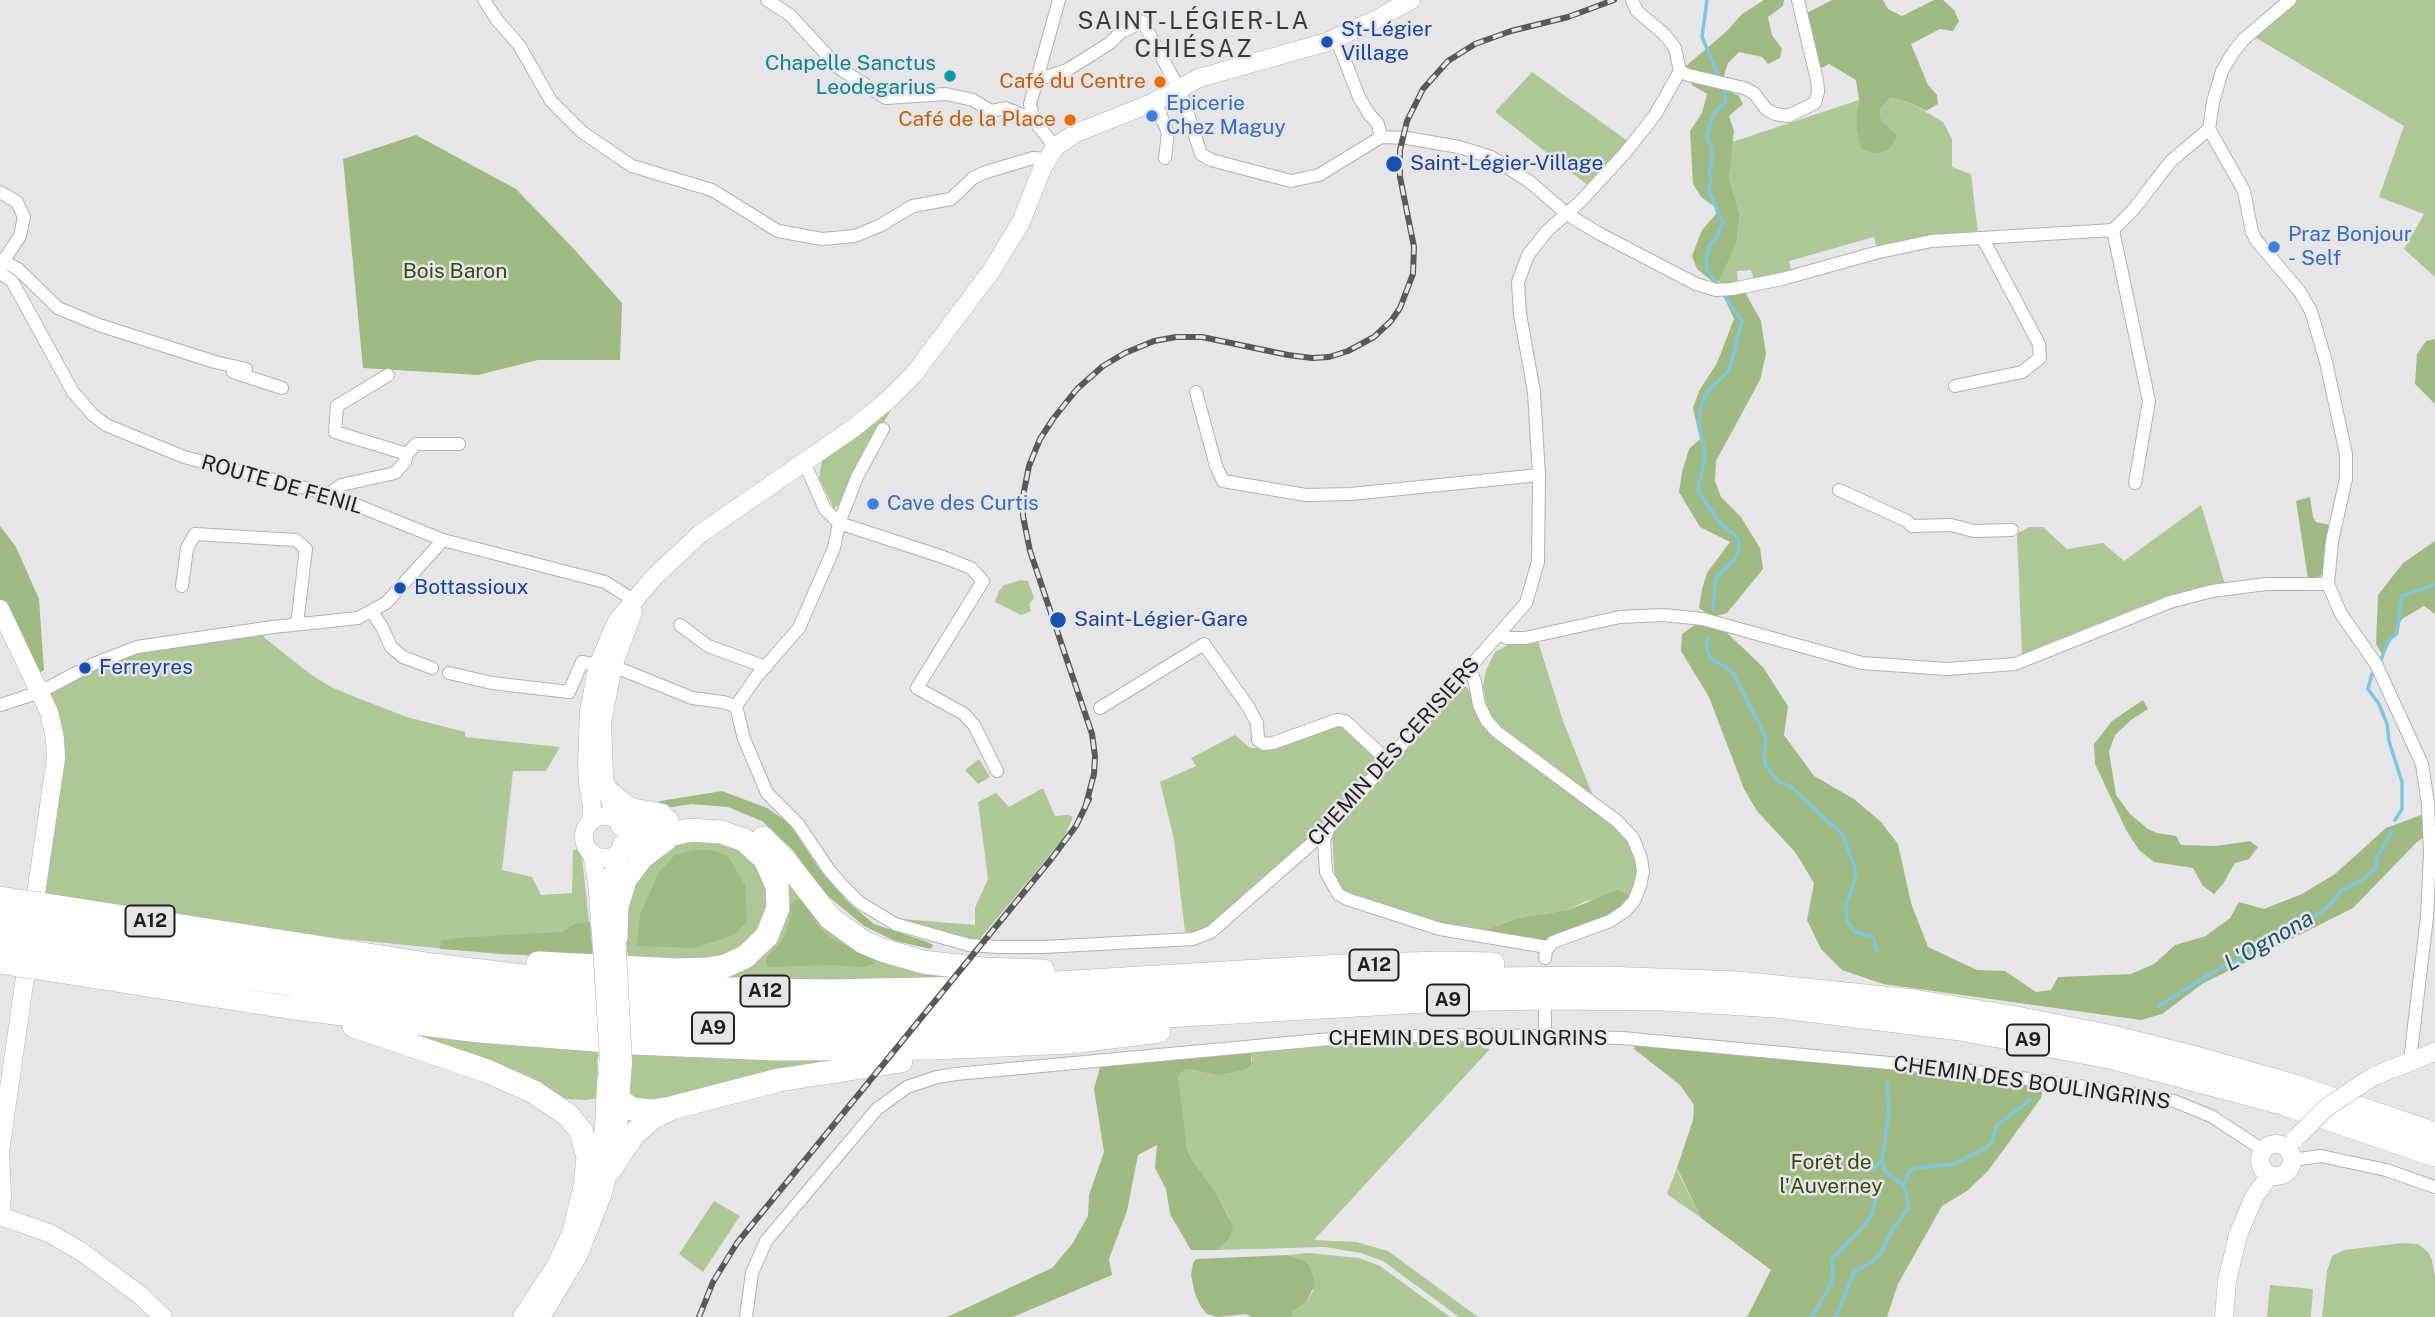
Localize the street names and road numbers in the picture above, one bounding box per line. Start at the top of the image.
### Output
street label: ROUTE DE FENIL [198,450,366,520]
street label: CHEMIN DES CERISIERS [1303,653,1485,851]
road number: A12 [125,906,174,937]
road number: A12 [1350,950,1398,981]
road number: A12 [740,976,790,1007]
road number: A9 [1427,984,1469,1016]
road number: A9 [692,1012,734,1044]
road number: A9 [2007,1024,2049,1056]
street label: CHEMIN DES BOULINGRINS [1328,1026,1608,1052]
street label: CHEMIN DES BOULINGRINS [1892,1051,2172,1115]

